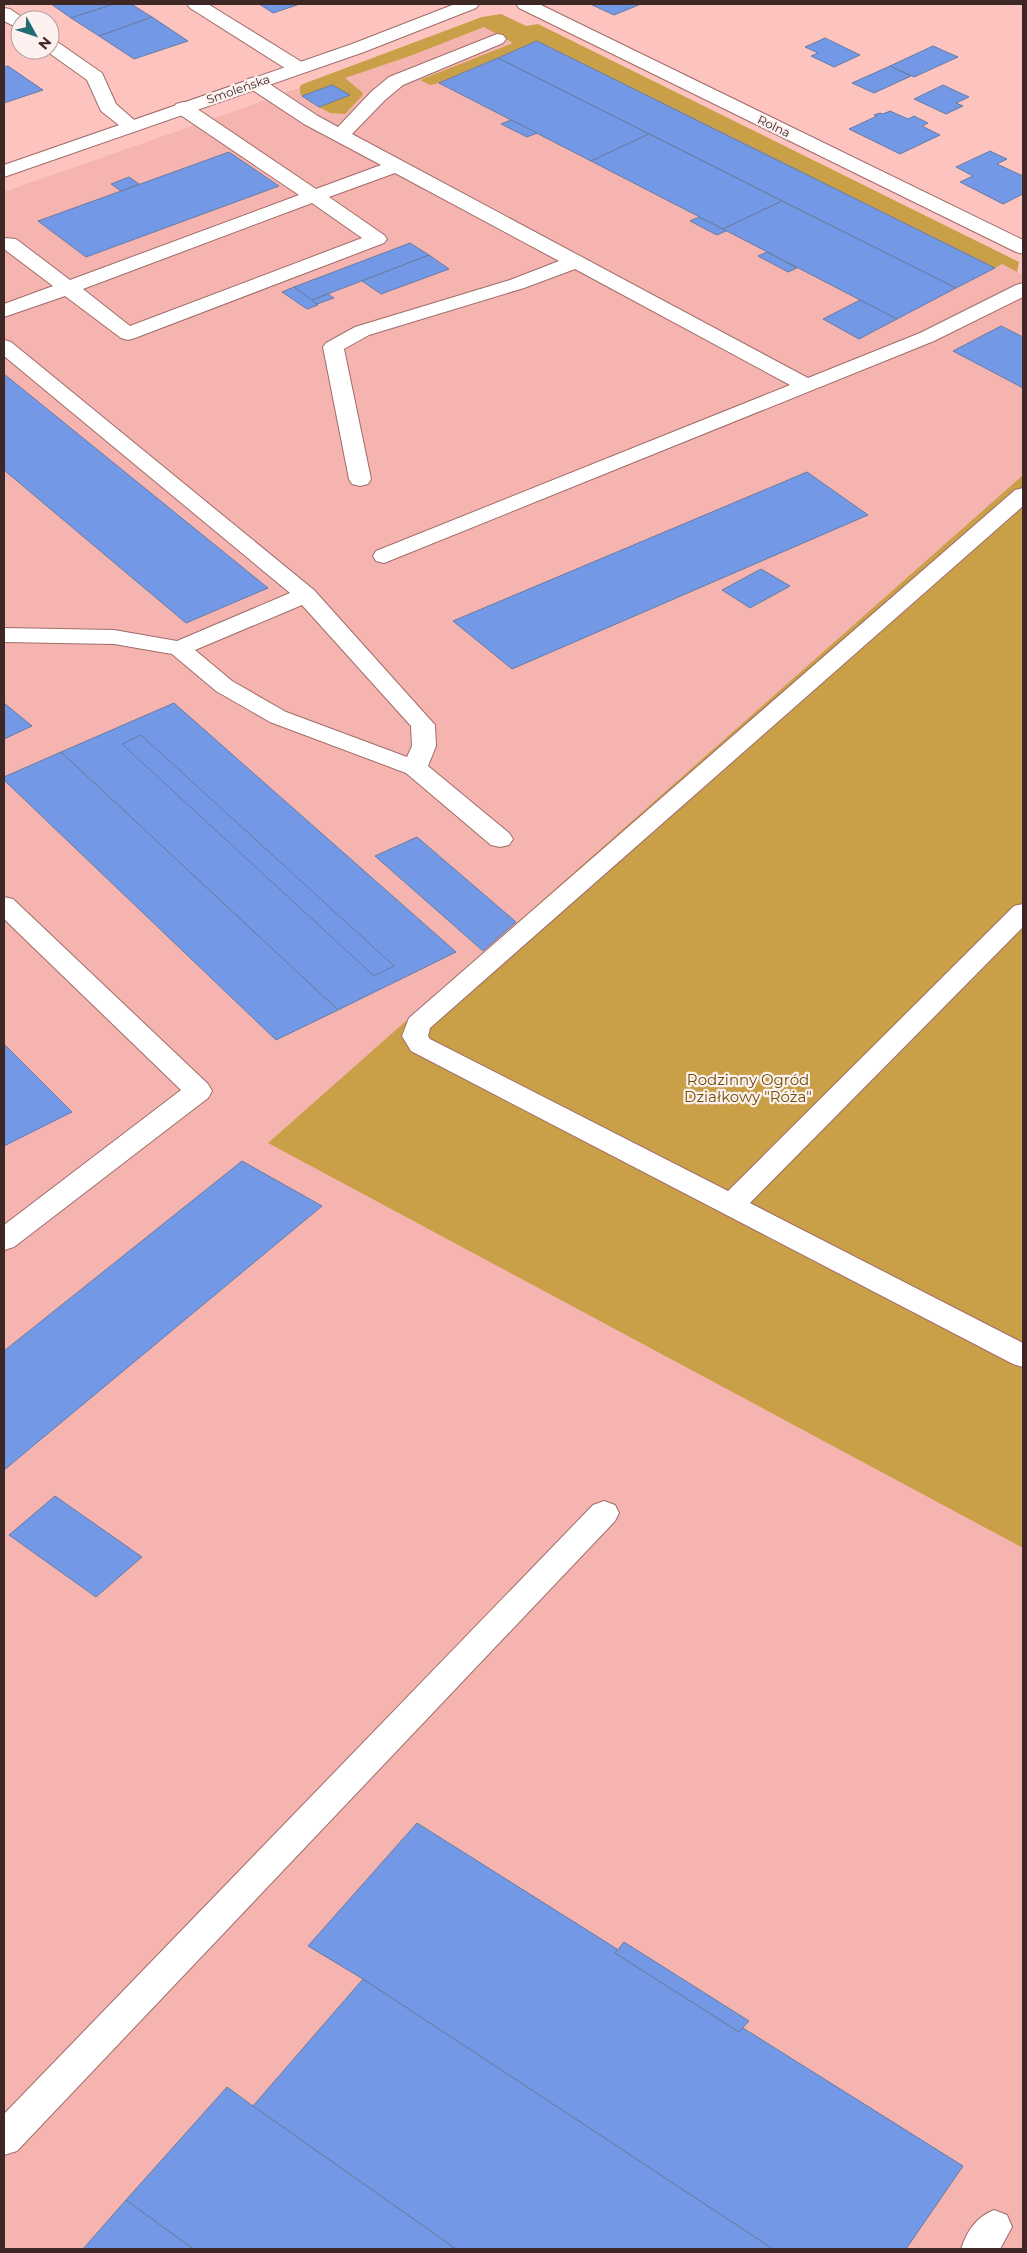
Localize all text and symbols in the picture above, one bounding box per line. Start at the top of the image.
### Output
north arrow [10,10,60,60]
text: N [34,33,55,53]
street label: Smoleńska [204,71,272,107]
street label: Rolna [755,112,793,140]
park label: Rodzinny Ogród Działkowy "Róża" [684,1070,812,1106]

